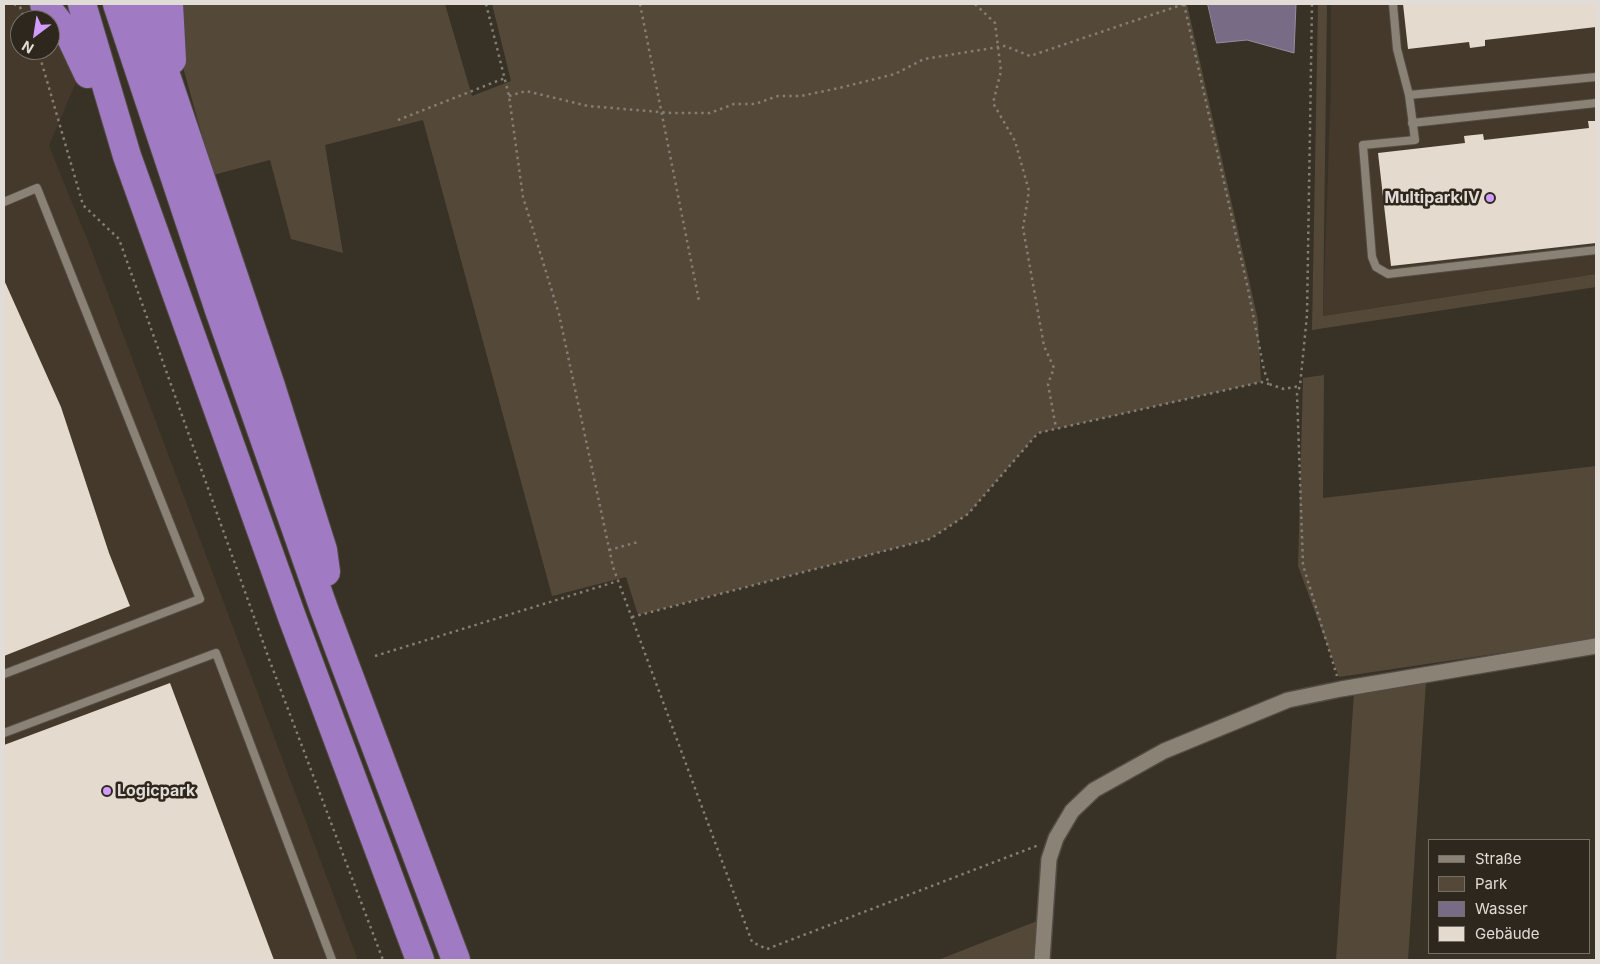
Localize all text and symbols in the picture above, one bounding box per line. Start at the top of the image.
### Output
north arrow [10,10,60,60]
text: N [19,37,36,57]
place label: Multipark IV [1385,188,1480,208]
marker: Multipark IV [1484,192,1496,204]
place label: Logicpark [117,781,195,801]
marker: Logicpark [101,785,113,797]
legend [1428,839,1590,954]
text: Straße [1475,849,1522,868]
text: Park [1475,874,1507,893]
text: Wasser [1475,899,1528,918]
text: Gebäude [1475,924,1540,943]

